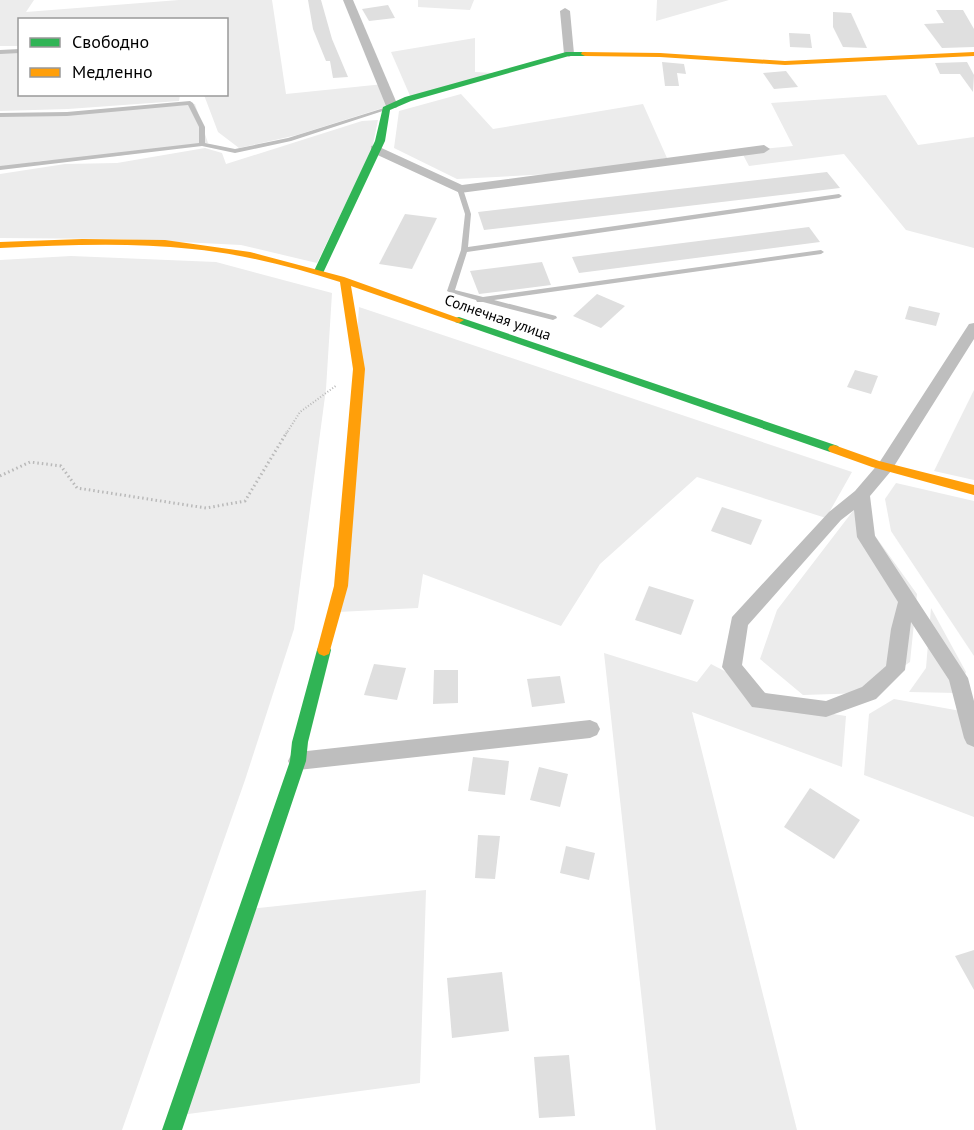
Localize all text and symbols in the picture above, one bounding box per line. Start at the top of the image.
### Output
legend [18,18,228,96]
text: Свободно [72,30,149,53]
text: Медленно [72,60,153,83]
street label: Солнечная улица [442,290,554,344]

